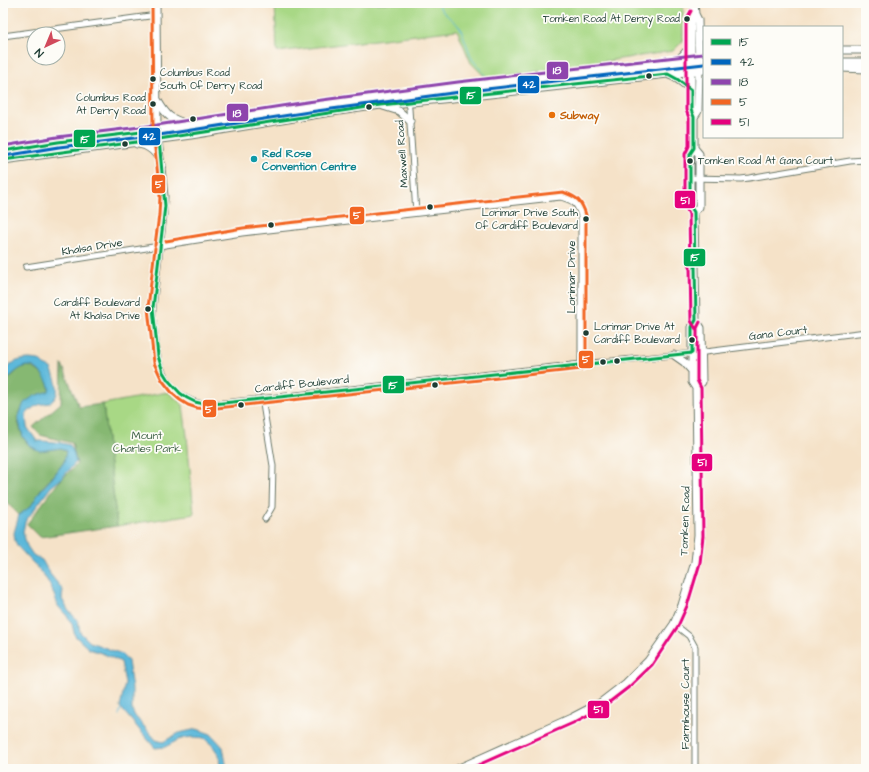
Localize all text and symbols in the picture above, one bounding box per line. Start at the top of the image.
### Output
place label: Tomken Road At Derry Road [543,12,680,27]
marker: Tomken Road At Derry Road [682,14,692,24]
north arrow [26,26,66,66]
legend [703,26,843,138]
text: 15 [739,34,750,51]
text: N [32,45,47,61]
text: 42 [739,54,754,71]
line badge: 18 [546,61,569,80]
text: 18 [553,63,562,78]
place label: Columbus Road South Of Derry Road [160,66,262,94]
unlabelled marker [644,71,654,81]
marker: Columbus Road South Of Derry Road [148,74,158,84]
text: 18 [739,74,749,91]
line badge: 42 [517,75,540,94]
text: 42 [522,77,537,92]
line badge: 15 [459,86,482,105]
text: 15 [466,88,476,103]
place label: Columbus Road At Derry Road [76,91,146,119]
text: 5 [739,94,748,111]
marker: Columbus Road At Derry Road [148,99,158,109]
unlabelled marker [364,102,374,112]
line badge: 18 [226,103,249,122]
text: 18 [233,106,242,121]
place label: Subway [559,108,600,125]
marker: Subway [547,110,557,120]
unlabelled marker [188,114,198,124]
text: 51 [739,114,749,131]
street label: Maxwell Road [392,119,412,188]
line badge: 42 [138,127,161,146]
line badge: 15 [73,129,96,148]
text: 42 [142,129,157,144]
text: 15 [80,132,90,147]
unlabelled marker [120,139,130,149]
place label: Red Rose Convention Centre [262,146,357,174]
marker: Red Rose Convention Centre [249,154,259,164]
place label: Tomken Road At Gana Court [698,154,833,168]
marker: Tomken Road At Gana Court [685,156,695,166]
line badge: 5 [151,174,166,194]
text: 5 [155,177,163,192]
line badge: 51 [674,190,696,209]
text: 51 [680,193,690,208]
unlabelled marker [425,202,435,212]
line badge: 5 [349,206,365,225]
place label: Lorimar Drive South Of Cardiff Boulevard [475,206,578,233]
text: 5 [353,208,361,223]
marker: Lorimar Drive South Of Cardiff Boulevard [581,214,591,224]
unlabelled marker [266,220,276,230]
street label: Khalsa Drive [60,235,124,259]
street label: Lorimar Drive [564,241,579,313]
line badge: 15 [683,248,706,267]
text: 15 [690,250,700,265]
place label: Cardiff Boulevard At Khalsa Drive [54,296,141,323]
marker: Cardiff Boulevard At Khalsa Drive [143,304,153,314]
place label: Lorimar Drive At Cardiff Boulevard [594,320,680,347]
street label: Gana Court [748,322,809,344]
marker: Lorimar Drive At Cardiff Boulevard [581,328,591,338]
unlabelled marker [687,335,697,345]
line badge: 5 [578,350,594,369]
text: 5 [582,352,590,367]
unlabelled marker [612,356,622,366]
unlabelled marker [598,357,608,367]
street label: Cardiff Boulevard [254,372,350,396]
line badge: 15 [382,375,405,394]
text: 15 [388,378,398,393]
unlabelled marker [430,380,440,390]
line badge: 5 [202,399,217,418]
unlabelled marker [236,400,246,410]
text: 5 [205,402,213,417]
park label: Mount Charles Park [113,428,181,456]
line badge: 51 [691,453,713,472]
text: 51 [697,455,707,470]
street label: Tomken Road [676,486,694,556]
street label: Farmhouse Court [678,658,693,750]
line badge: 51 [587,700,610,719]
text: 51 [593,702,603,717]

